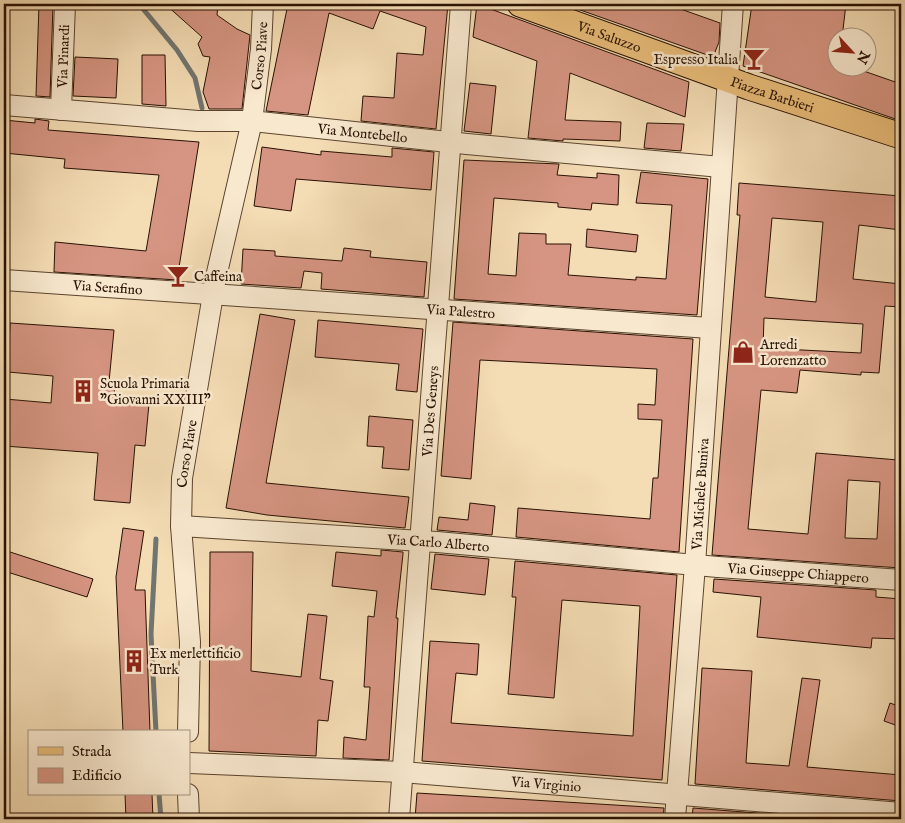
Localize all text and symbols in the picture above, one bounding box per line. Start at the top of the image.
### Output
street label: Via Saluzzo [574,17,644,57]
street label: Corso Piave [248,21,272,91]
street label: Via Pinardi [54,24,74,89]
north arrow [828,28,878,78]
bar icon: Espresso Italia [741,46,767,72]
text: N [852,47,874,67]
place label: Espresso Italia [653,51,739,69]
street label: Piazza Barbieri [728,73,816,117]
street label: Via Montebello [316,120,409,148]
bar icon: Caffeina [165,263,191,289]
place label: Caffeina [194,268,243,286]
street label: Via Serafino [71,277,144,299]
street label: Via Palestro [425,301,496,323]
place label: Arredi Lorenzatto [759,336,827,370]
shop icon: Arredi Lorenzatto [730,339,756,365]
street label: Via Des Geneys [419,365,443,458]
place label: Scuola Primaria "Giovanni XXIII" [100,375,211,409]
building icon: Scuola Primaria "Giovanni XXIII" [70,378,96,404]
street label: Corso Piave [174,418,202,488]
street label: Via Michele Buniva [688,437,714,551]
street label: Via Carlo Alberto [386,531,491,557]
street label: Via Giuseppe Chiappero [726,560,870,588]
place label: Ex merlettificio Turk [150,645,241,679]
building icon: Ex merlettificio Turk [121,648,147,674]
legend [28,730,190,796]
text: Strada [72,742,112,761]
text: Edificio [72,766,122,785]
street label: Via Virginio [510,773,582,797]

